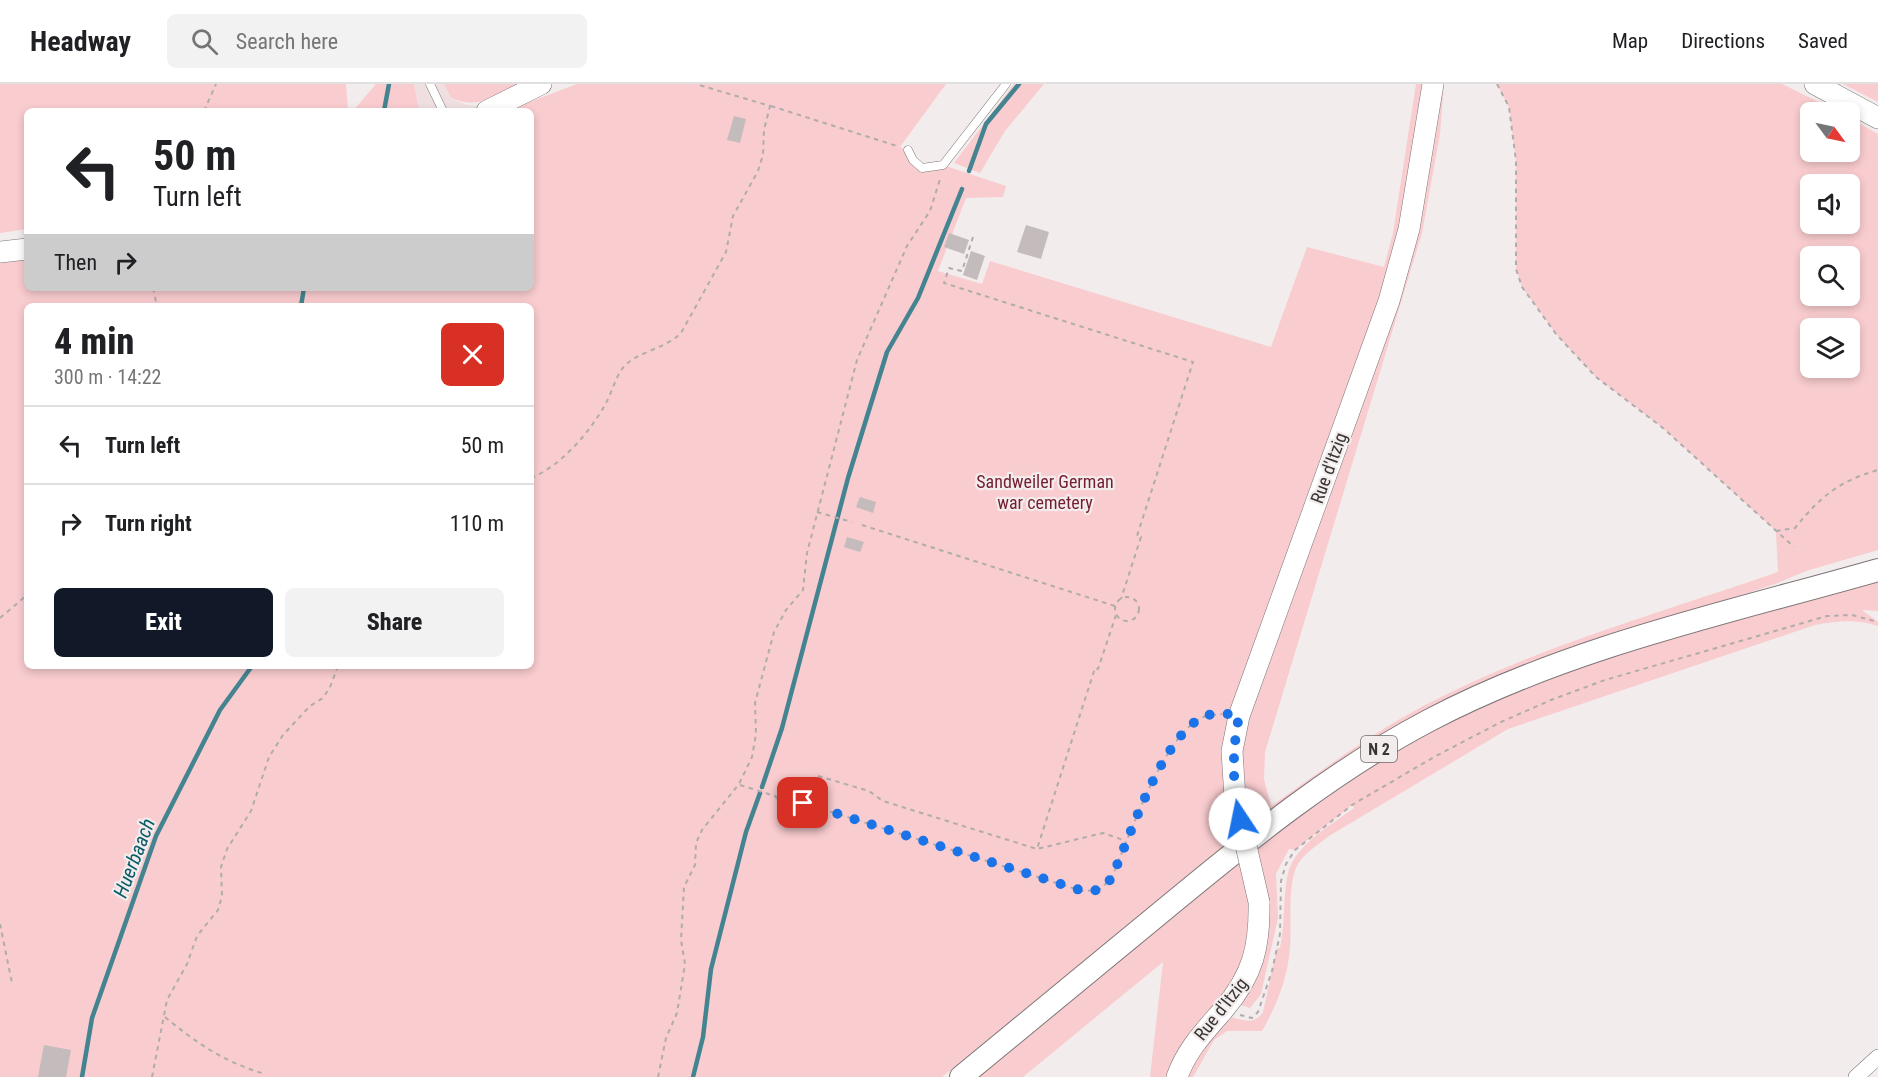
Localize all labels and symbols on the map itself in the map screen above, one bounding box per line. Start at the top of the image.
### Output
north arrow [1800,102,1860,162]
street label: Rue d'Itzig [1306,430,1351,506]
park label: Sandweiler German war cemetery [976,471,1114,513]
road number: N 2 [1361,736,1397,762]
pin [777,777,828,828]
position arrow [1208,787,1272,851]
water label: Huerbaach [108,815,160,901]
street label: Rue d'Itzig [1190,973,1252,1044]

